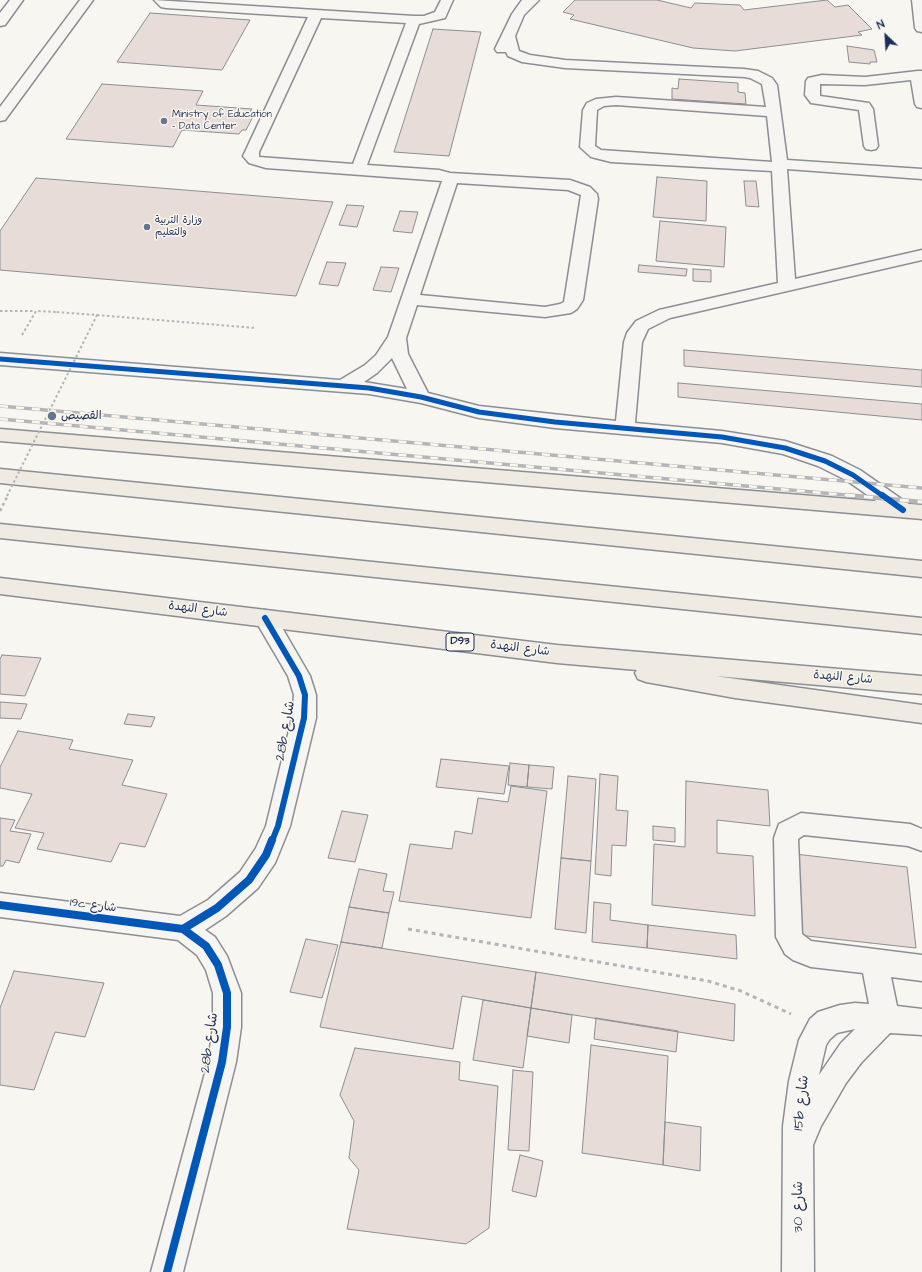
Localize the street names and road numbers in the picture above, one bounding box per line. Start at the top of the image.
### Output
street label: شارع النهدة [168,599,228,621]
road number: D93 [446,633,474,651]
street label: شارع النهدة [490,638,550,660]
street label: شارع النهدة [813,668,873,688]
street label: 28b شارع [272,700,300,762]
street label: 19c شارع [69,896,117,916]
street label: 28b شارع [197,1012,223,1074]
street label: 15b شارع [791,1075,813,1131]
street label: شارع 30 [791,1181,807,1233]

